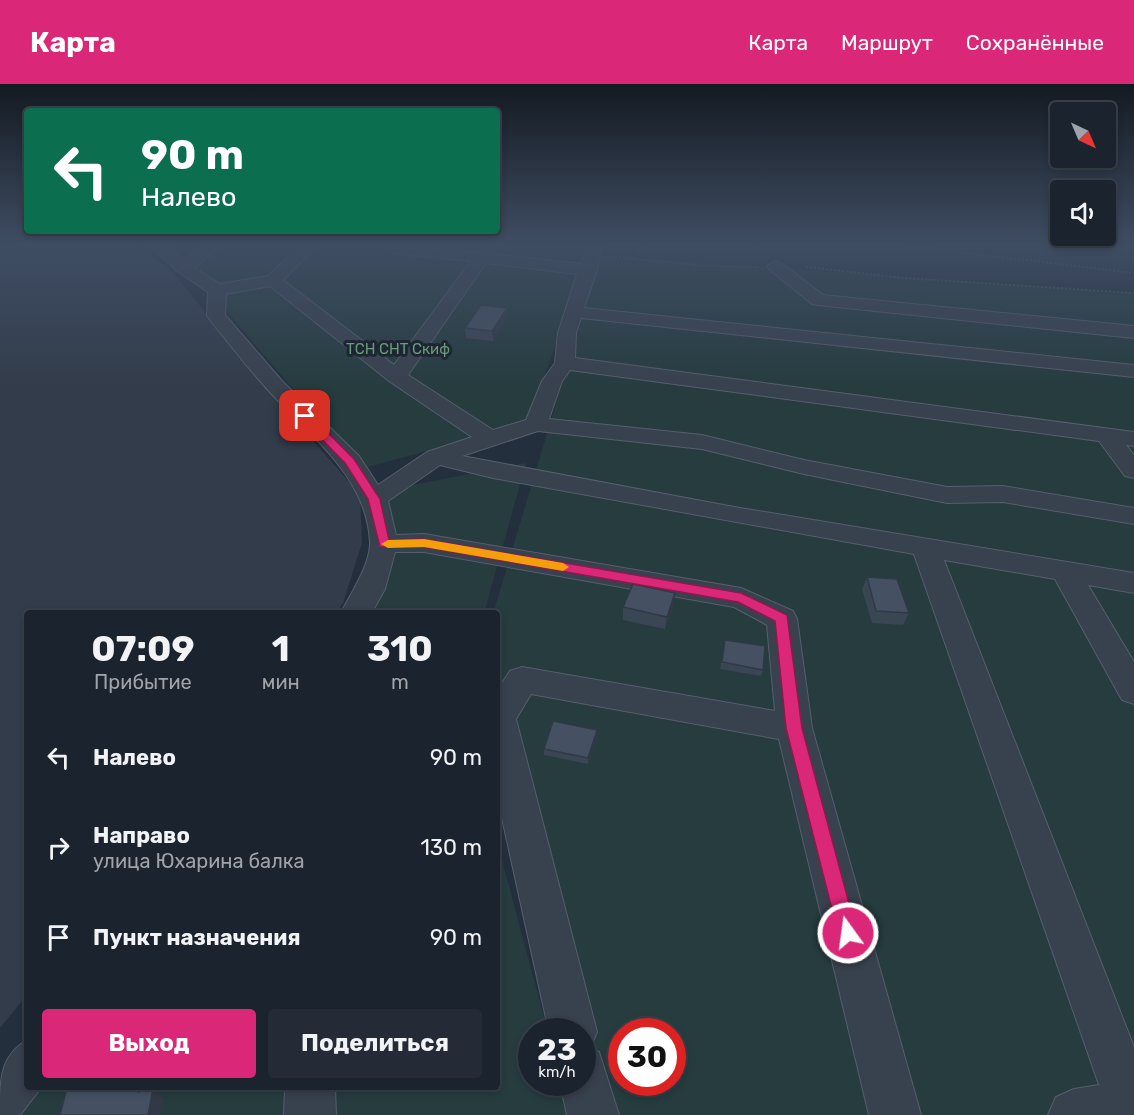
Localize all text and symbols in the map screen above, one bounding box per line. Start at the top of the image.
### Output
text: Карта [30,26,116,59]
text: Карта [748,30,808,55]
text: Маршрут [841,30,933,55]
text: Сохранённые [966,30,1104,55]
north arrow [1050,102,1116,168]
map controls [1050,102,1116,246]
text: 90 m [141,130,244,180]
icon: left [42,132,120,210]
button: sound [1050,180,1116,246]
text: Налево [141,181,237,213]
park label: ТСН СНТ Скиф [346,340,450,358]
pin [279,390,330,441]
icon: arrive [288,399,321,432]
text: 07:09 [91,627,194,670]
text: 1 [272,627,290,670]
text: 310 [367,627,433,670]
text: Прибытие [94,670,192,694]
text: мин [262,670,300,694]
text: m [391,670,409,694]
icon: left [42,741,75,774]
text: Налево [93,744,176,771]
text: 90 m [430,744,482,771]
text: Направо [93,822,190,849]
icon: right [42,831,75,864]
text: 130 m [420,834,482,861]
text: улица Юхарина балка [93,849,305,873]
position arrow [816,901,880,965]
icon: arrive [42,921,75,954]
text: Пункт назначения [93,924,301,951]
text: 90 m [430,924,482,951]
button: Выход [42,1009,256,1078]
button: Поделиться [268,1009,482,1078]
speed limit sign: 30 [608,1018,686,1096]
text: 23 [537,1032,577,1068]
text: km/h [538,1063,576,1081]

